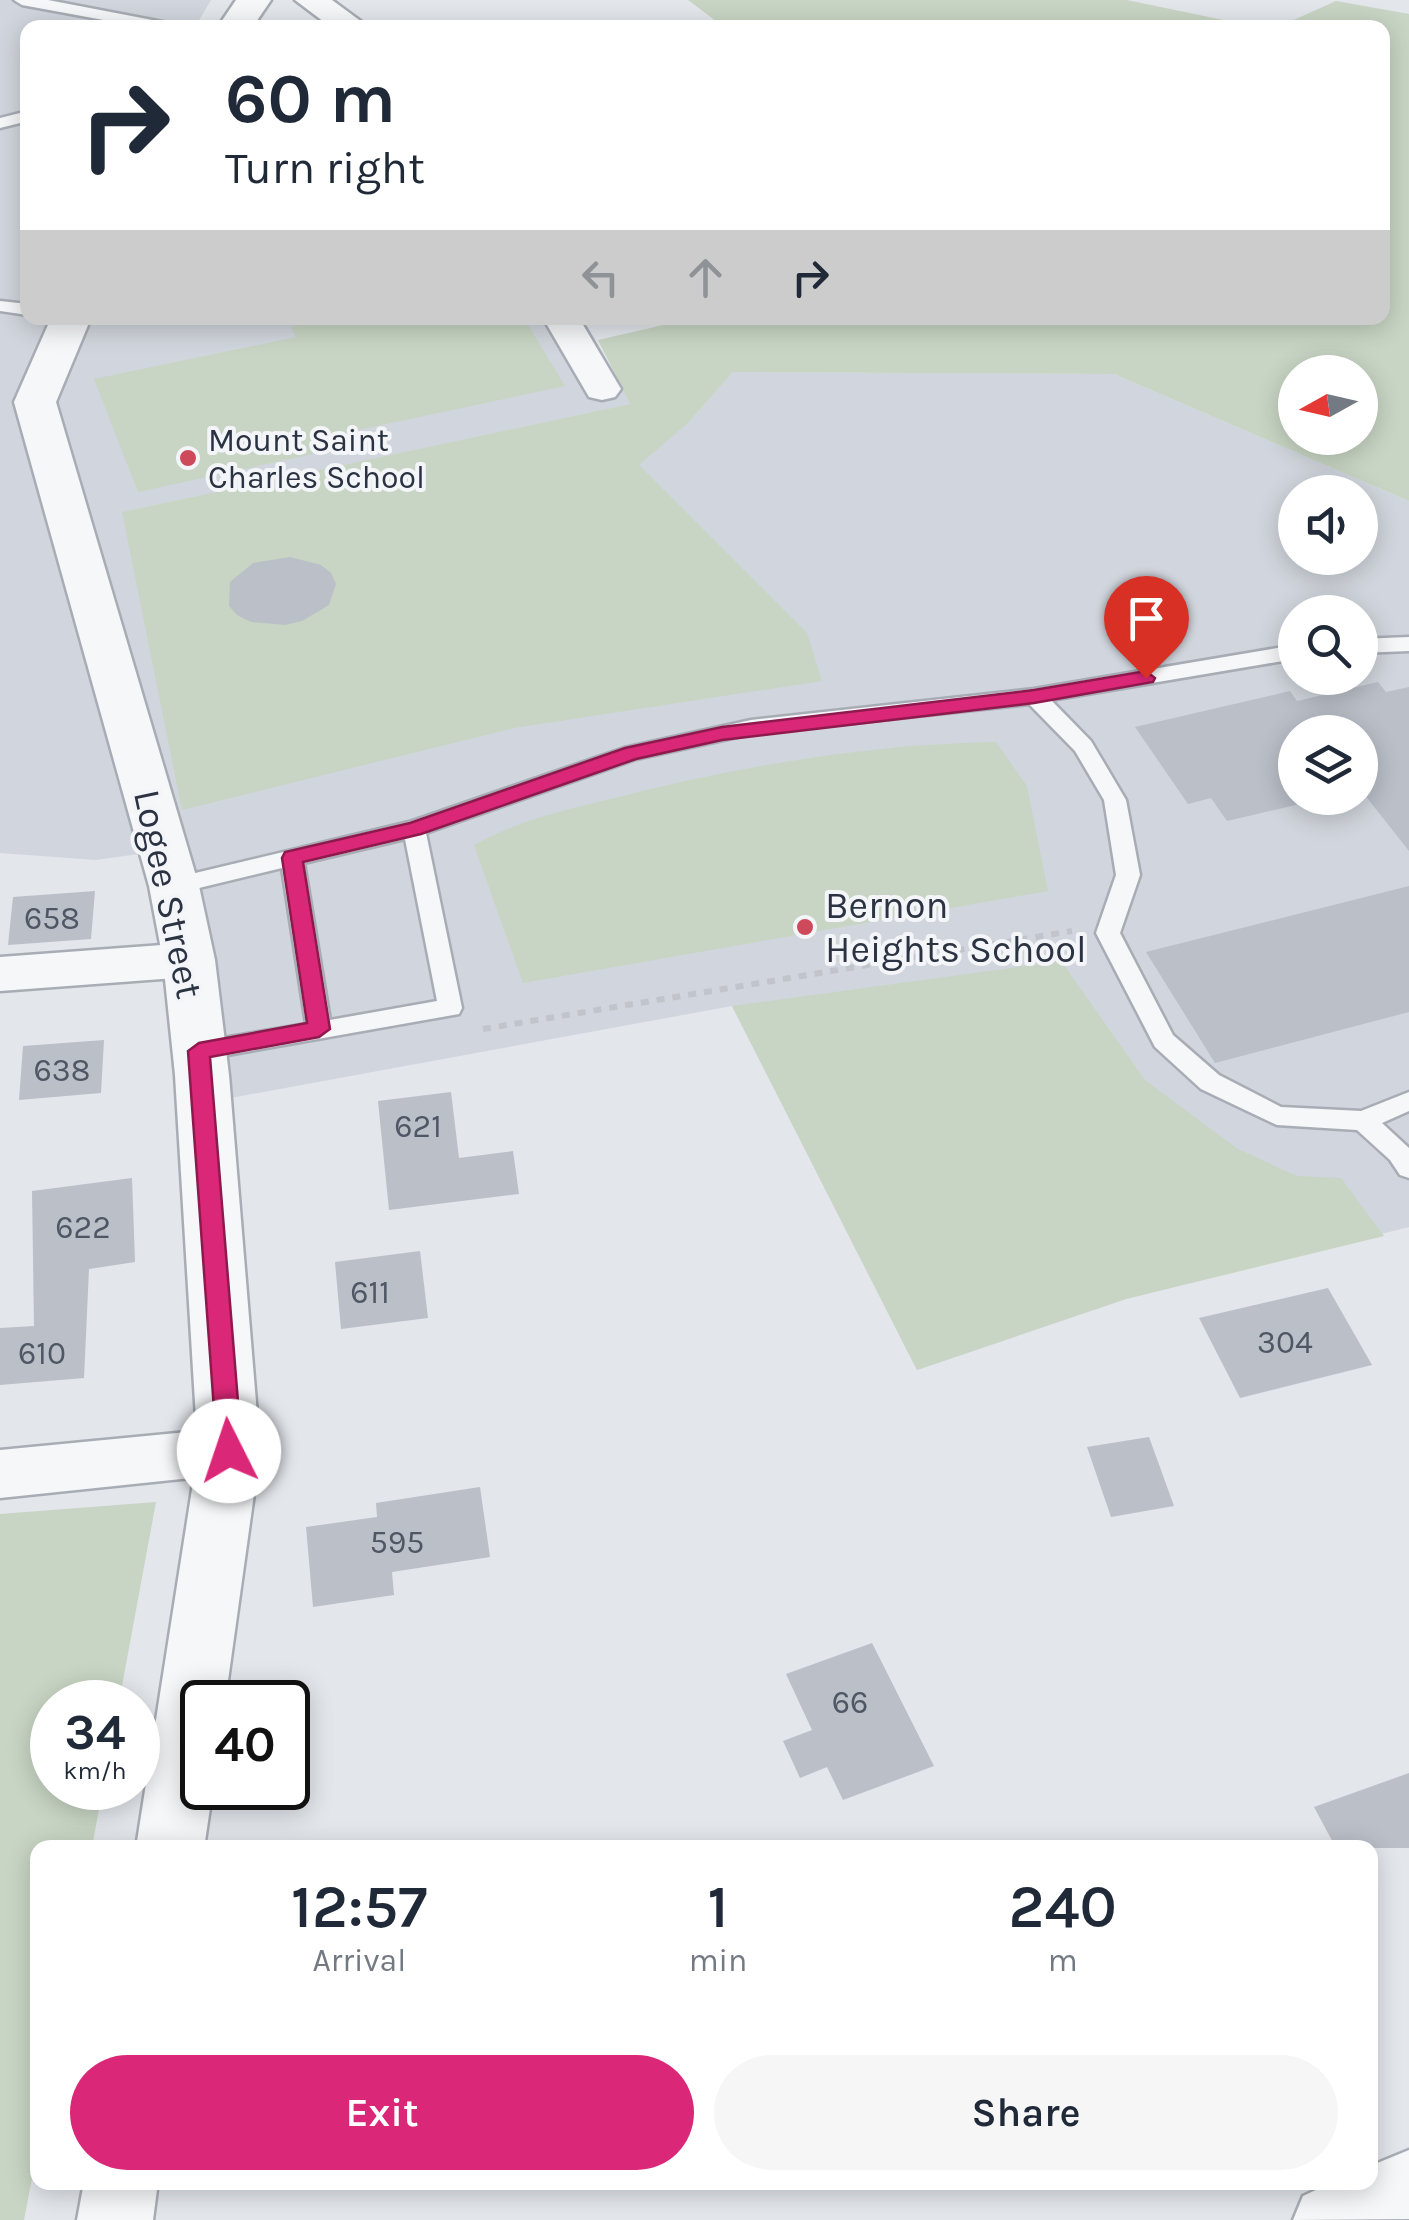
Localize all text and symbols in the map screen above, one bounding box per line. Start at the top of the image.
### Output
text: 60 m [225,58,396,140]
icon: right [60,60,190,190]
text: Turn right [225,142,425,194]
icon: left [573,250,628,305]
icon: ahead [678,250,733,305]
icon: right [783,250,838,305]
north arrow [1278,355,1378,455]
map controls [1278,355,1378,815]
place label: Mount Saint Charles School [208,422,425,496]
marker: Mount Saint Charles School [177,447,199,469]
button: sound [1278,475,1378,575]
pin [1104,576,1189,679]
icon: arrive [1119,591,1174,646]
button: search [1278,595,1378,695]
button: layers [1278,715,1378,815]
street label: Logee Street [124,785,212,1003]
place label: Bernon Heights School [825,883,1087,972]
house number: 658 [24,900,80,937]
marker: Bernon Heights School [794,916,816,938]
house number: 638 [34,1052,90,1089]
house number: 621 [394,1108,442,1145]
house number: 622 [55,1209,111,1246]
house number: 611 [350,1274,390,1311]
house number: 304 [1257,1324,1313,1361]
house number: 610 [18,1335,66,1372]
position arrow [177,1399,281,1503]
house number: 595 [370,1524,424,1561]
speed limit sign: 40 [180,1680,310,1810]
house number: 66 [832,1684,868,1721]
text: 34 [65,1703,125,1762]
text: km/h [63,1756,127,1785]
text: 12:57 [291,1872,428,1942]
text: 1 [708,1872,729,1942]
text: 240 [1009,1872,1117,1942]
text: Arrival [312,1942,406,1979]
text: min [689,1942,747,1979]
text: m [1048,1942,1078,1979]
button: Exit [70,2055,694,2170]
button: Share [714,2055,1338,2170]

